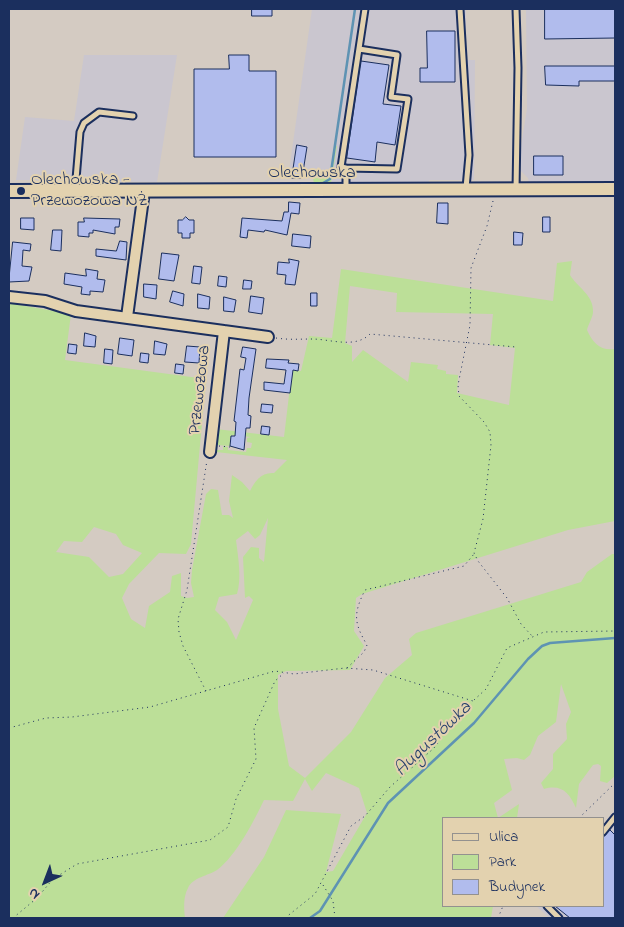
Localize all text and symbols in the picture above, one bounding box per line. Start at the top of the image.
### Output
street label: Olechowska [268,163,356,185]
place label: Olechowska - Przewozowa NŻ [31,170,148,212]
marker: Olechowska - Przewozowa NŻ [15,185,27,197]
street label: Przewozowa [186,344,216,436]
water label: Augustówka [391,698,477,782]
legend [442,817,604,907]
text: Ulica [489,826,518,848]
text: Park [489,851,516,873]
north arrow [20,857,70,907]
text: Budynek [489,876,545,898]
text: N [24,882,45,904]

